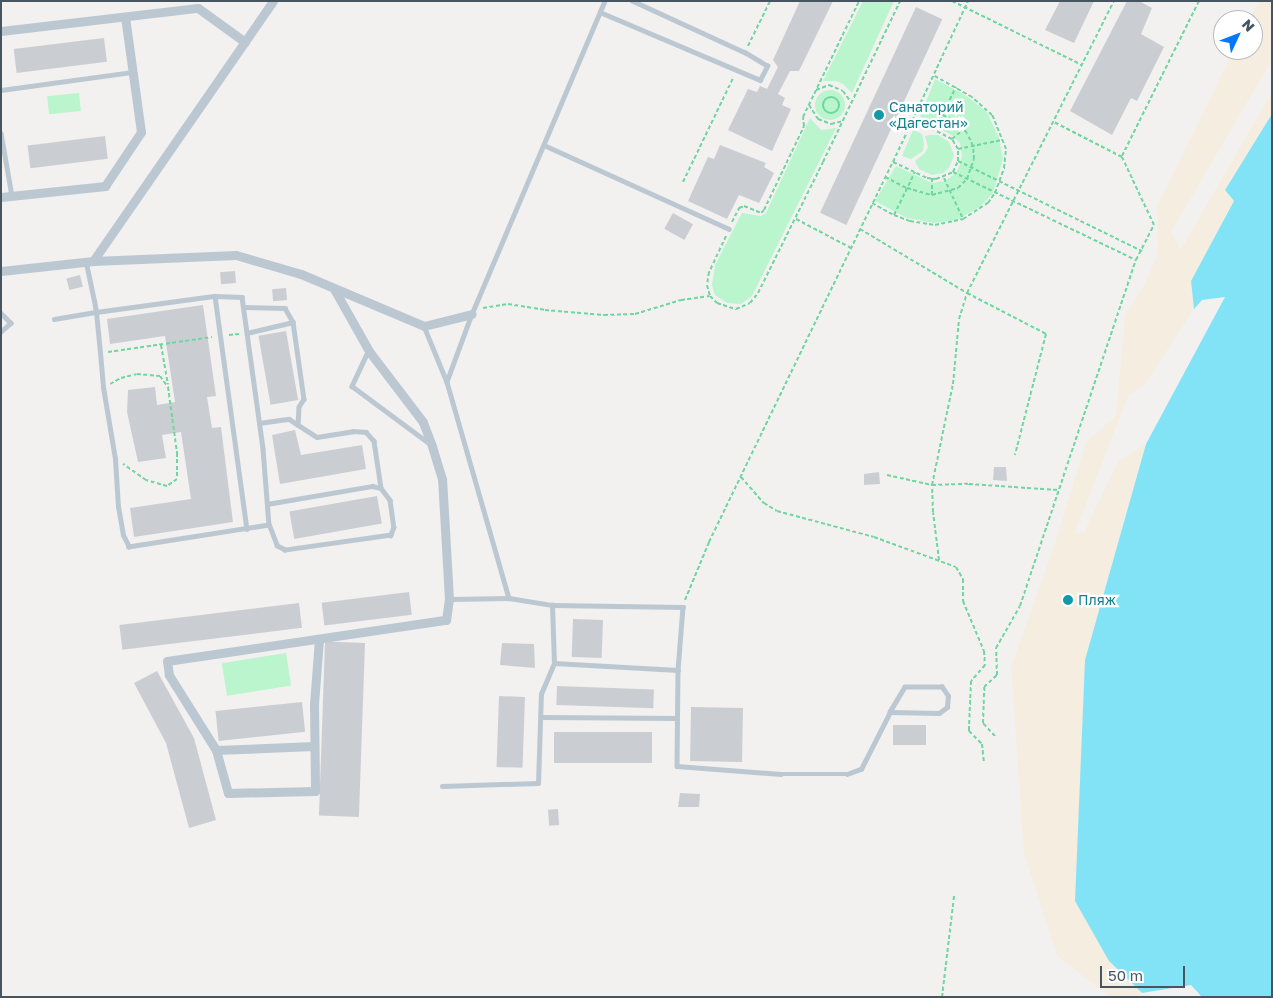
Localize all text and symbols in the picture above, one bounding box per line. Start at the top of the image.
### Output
north arrow [1213,10,1263,60]
text: N [1239,15,1258,35]
place label: Санаторий «Дагестан» [889,99,968,132]
marker: Санаторий «Дагестан» [873,109,885,121]
place label: Пляж [1078,592,1116,608]
marker: Пляж [1062,594,1074,606]
scale bar [1103,956,1188,988]
text: 50 m [1108,966,1143,984]

